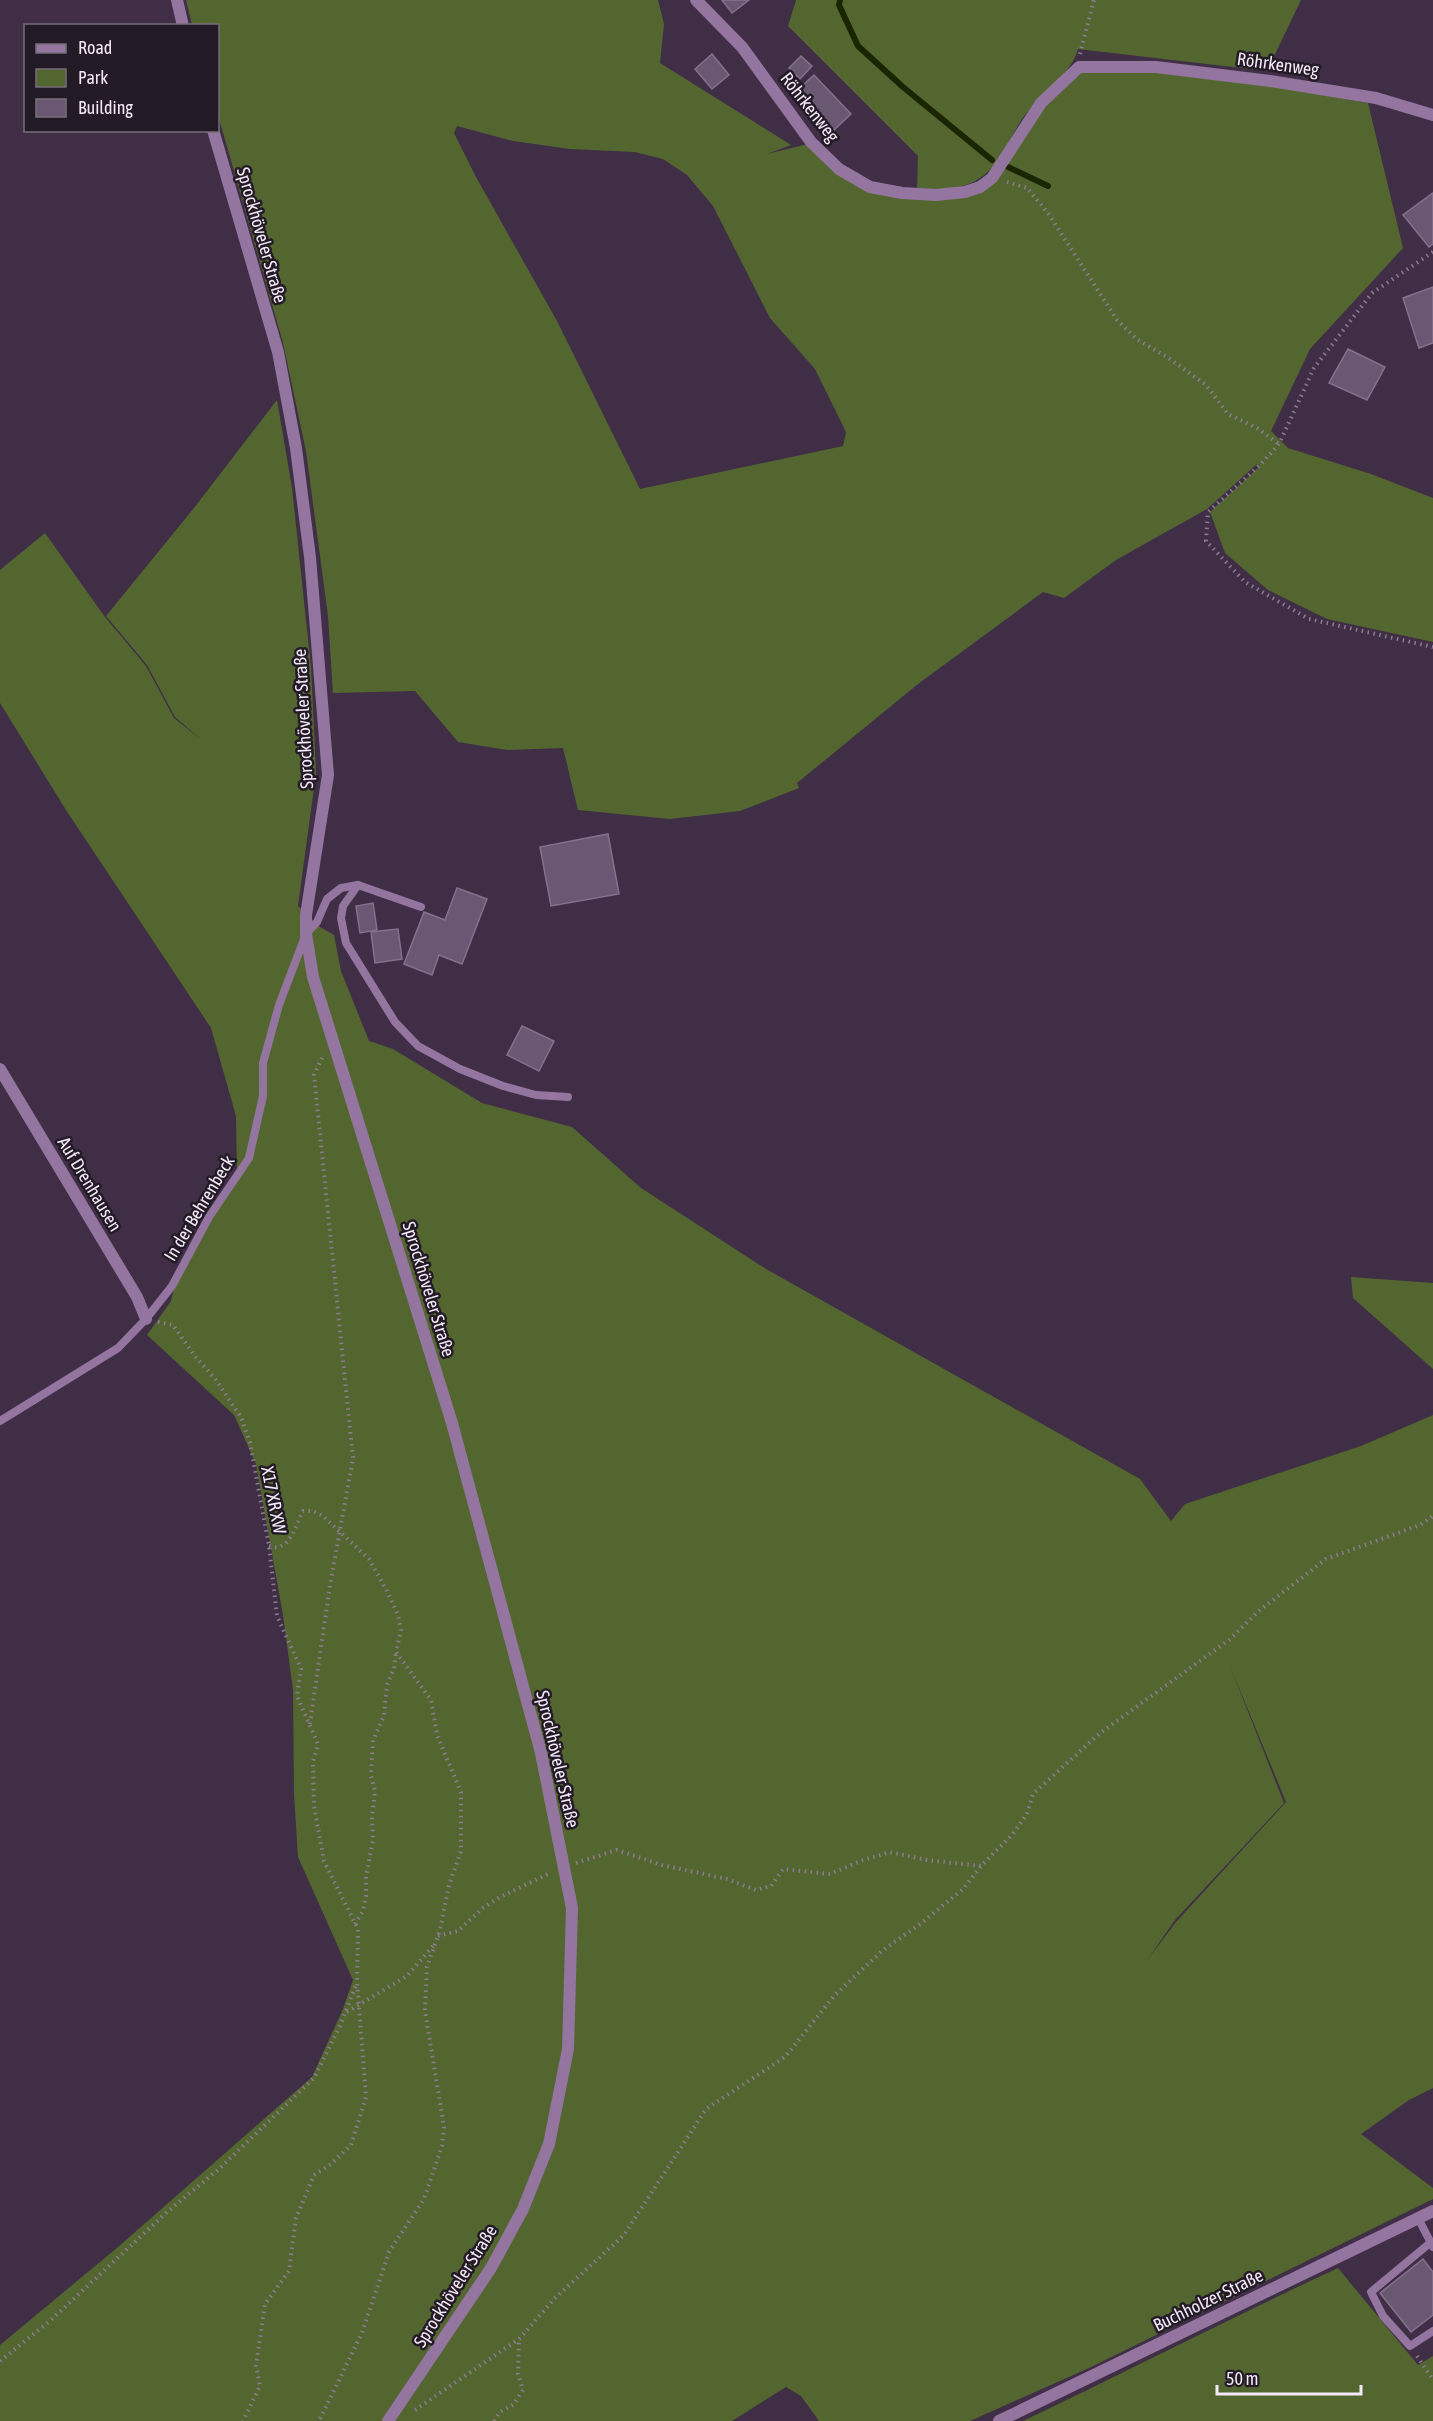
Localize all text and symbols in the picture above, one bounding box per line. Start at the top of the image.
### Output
legend [24,24,219,132]
text: Road [78,37,112,58]
street label: Röhrkenweg [1236,48,1321,80]
text: Park [78,67,108,88]
street label: Röhrkenweg [776,68,844,146]
text: Building [78,97,133,118]
street label: Sprockhöveler Straße [233,165,291,305]
street label: Sprockhöveler Straße [289,648,317,790]
street label: Auf Drenhausen [54,1133,126,1235]
street label: In der Behrenbeck [159,1151,239,1264]
street label: Sprockhöveler Straße [398,1219,460,1359]
street label: X17 XR XW [257,1465,291,1535]
street label: Sprockhöveler Straße [532,1688,584,1830]
street label: Sprockhöveler Straße [409,2221,501,2351]
street label: Buchholzer Straße [1150,2264,1266,2336]
scale bar [1217,2358,1361,2396]
text: 50 m [1226,2368,1258,2389]

